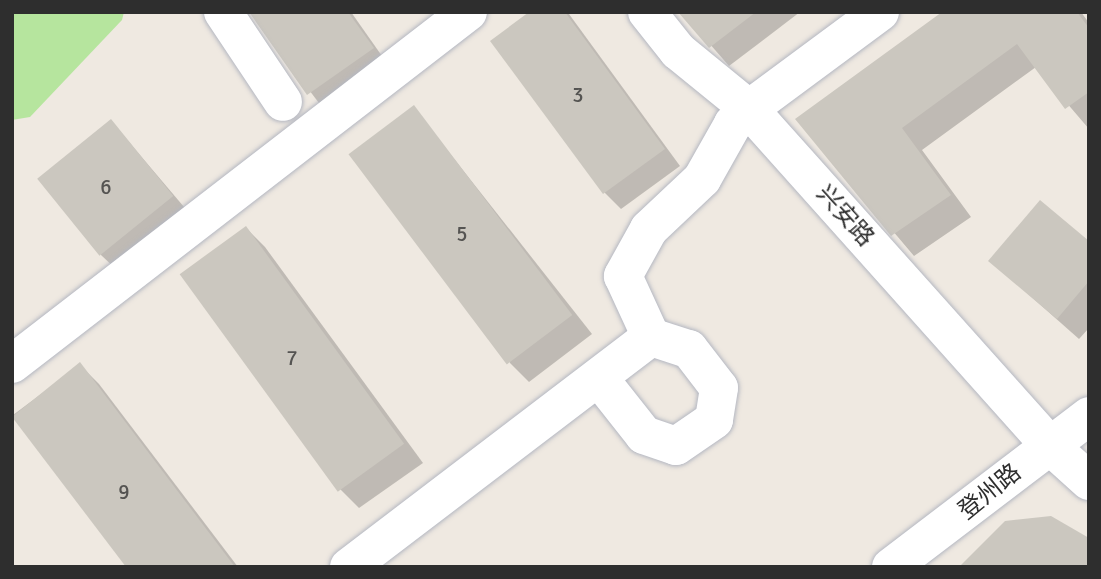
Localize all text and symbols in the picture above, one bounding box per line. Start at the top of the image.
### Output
house number: 3 [572,82,584,108]
house number: 6 [100,174,112,200]
street label: 兴安路 [810,180,880,252]
house number: 5 [456,221,468,247]
house number: 7 [286,345,298,371]
street label: 登州路 [953,458,1027,526]
house number: 9 [118,479,130,505]

